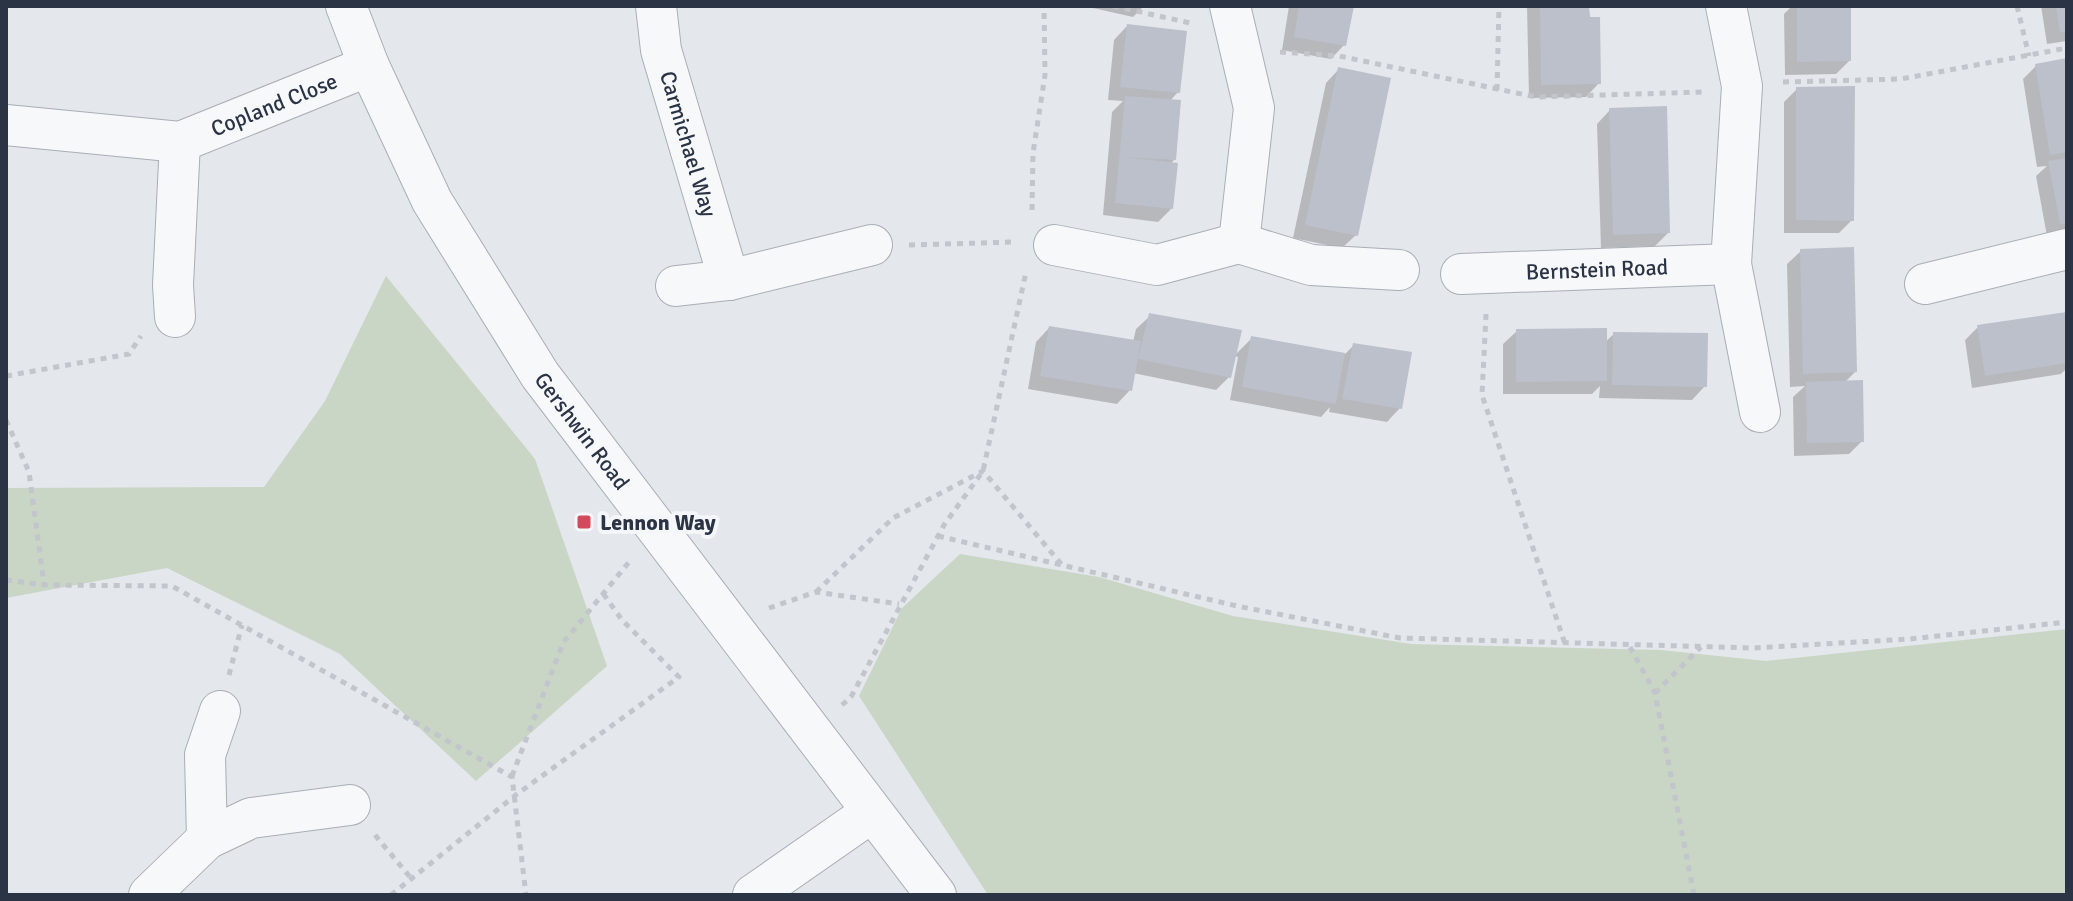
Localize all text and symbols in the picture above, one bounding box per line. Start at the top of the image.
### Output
street label: Copland Close [207,67,341,142]
street label: Carmichael Way [654,68,723,221]
street label: Bernstein Road [1525,253,1669,286]
street label: Gershwin Road [529,367,635,495]
place label: Lennon Way [600,509,716,536]
marker: Lennon Way [575,513,593,531]

